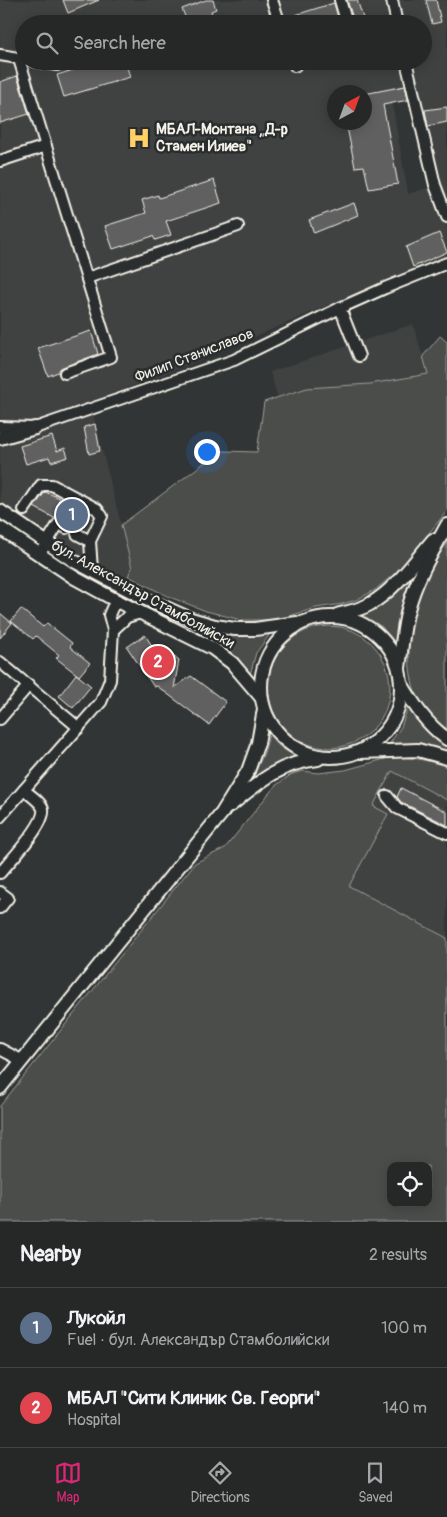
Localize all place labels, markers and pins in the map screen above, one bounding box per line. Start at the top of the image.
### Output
place label: МБАЛ-Монтана „Д-р Стамен Илиев" [156,120,288,156]
hospital icon: МБАЛ-Монтана „Д-р Стамен Илиев" [126,125,152,151]
pin: 1 [56,496,88,534]
pin: 2 [142,643,174,681]

